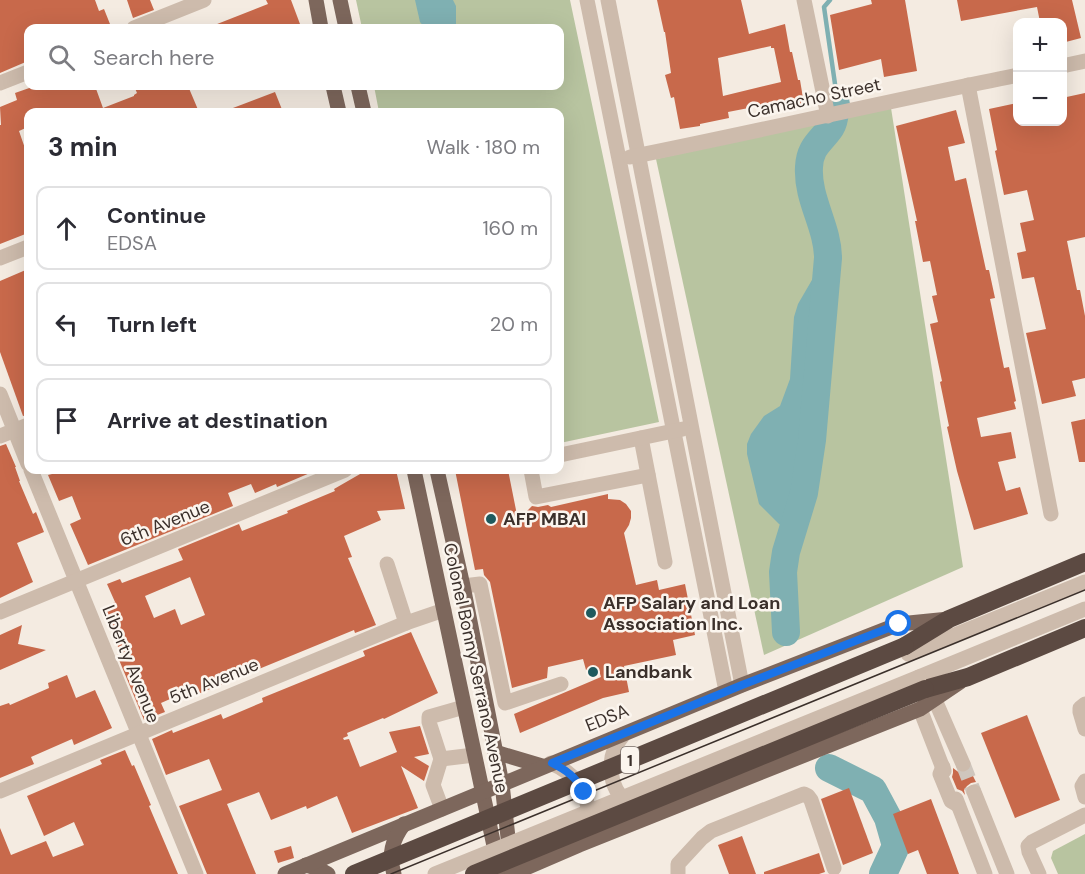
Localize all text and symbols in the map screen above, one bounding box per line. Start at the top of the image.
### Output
map controls [1013,18,1067,126]
button: + [1013,18,1067,72]
search box [24,24,564,90]
icon: search [45,41,78,74]
text: Search here [93,43,214,72]
street label: Camacho Street [745,72,883,124]
button: − [1013,72,1067,126]
text: 3 min [48,130,117,164]
text: Walk · 180 m [426,134,540,160]
text: Continue [107,201,206,230]
icon: ahead [50,212,83,245]
text: 160 m [482,215,538,241]
text: EDSA [107,230,157,256]
icon: left [50,308,83,341]
text: Turn left [107,310,197,339]
text: 20 m [490,311,538,337]
icon: arrive [50,404,83,437]
text: Arrive at destination [107,406,328,435]
street label: 6th Avenue [117,494,213,552]
place label: AFP MBAI [503,507,586,531]
marker: AFP MBAI [484,512,498,526]
street label: Colonel Bonny Serrano Avenue [438,541,514,795]
place label: AFP Salary and Loan Association Inc. [603,591,780,636]
street label: Liberty Avenue [96,602,166,726]
marker: AFP Salary and Loan Association Inc. [584,606,598,620]
route start [885,610,911,636]
street label: 5th Avenue [166,652,262,710]
place label: Landbank [605,660,693,684]
marker: Landbank [586,665,600,679]
street label: EDSA [582,698,632,738]
road number: 1 [621,747,639,773]
route end [570,778,596,804]

